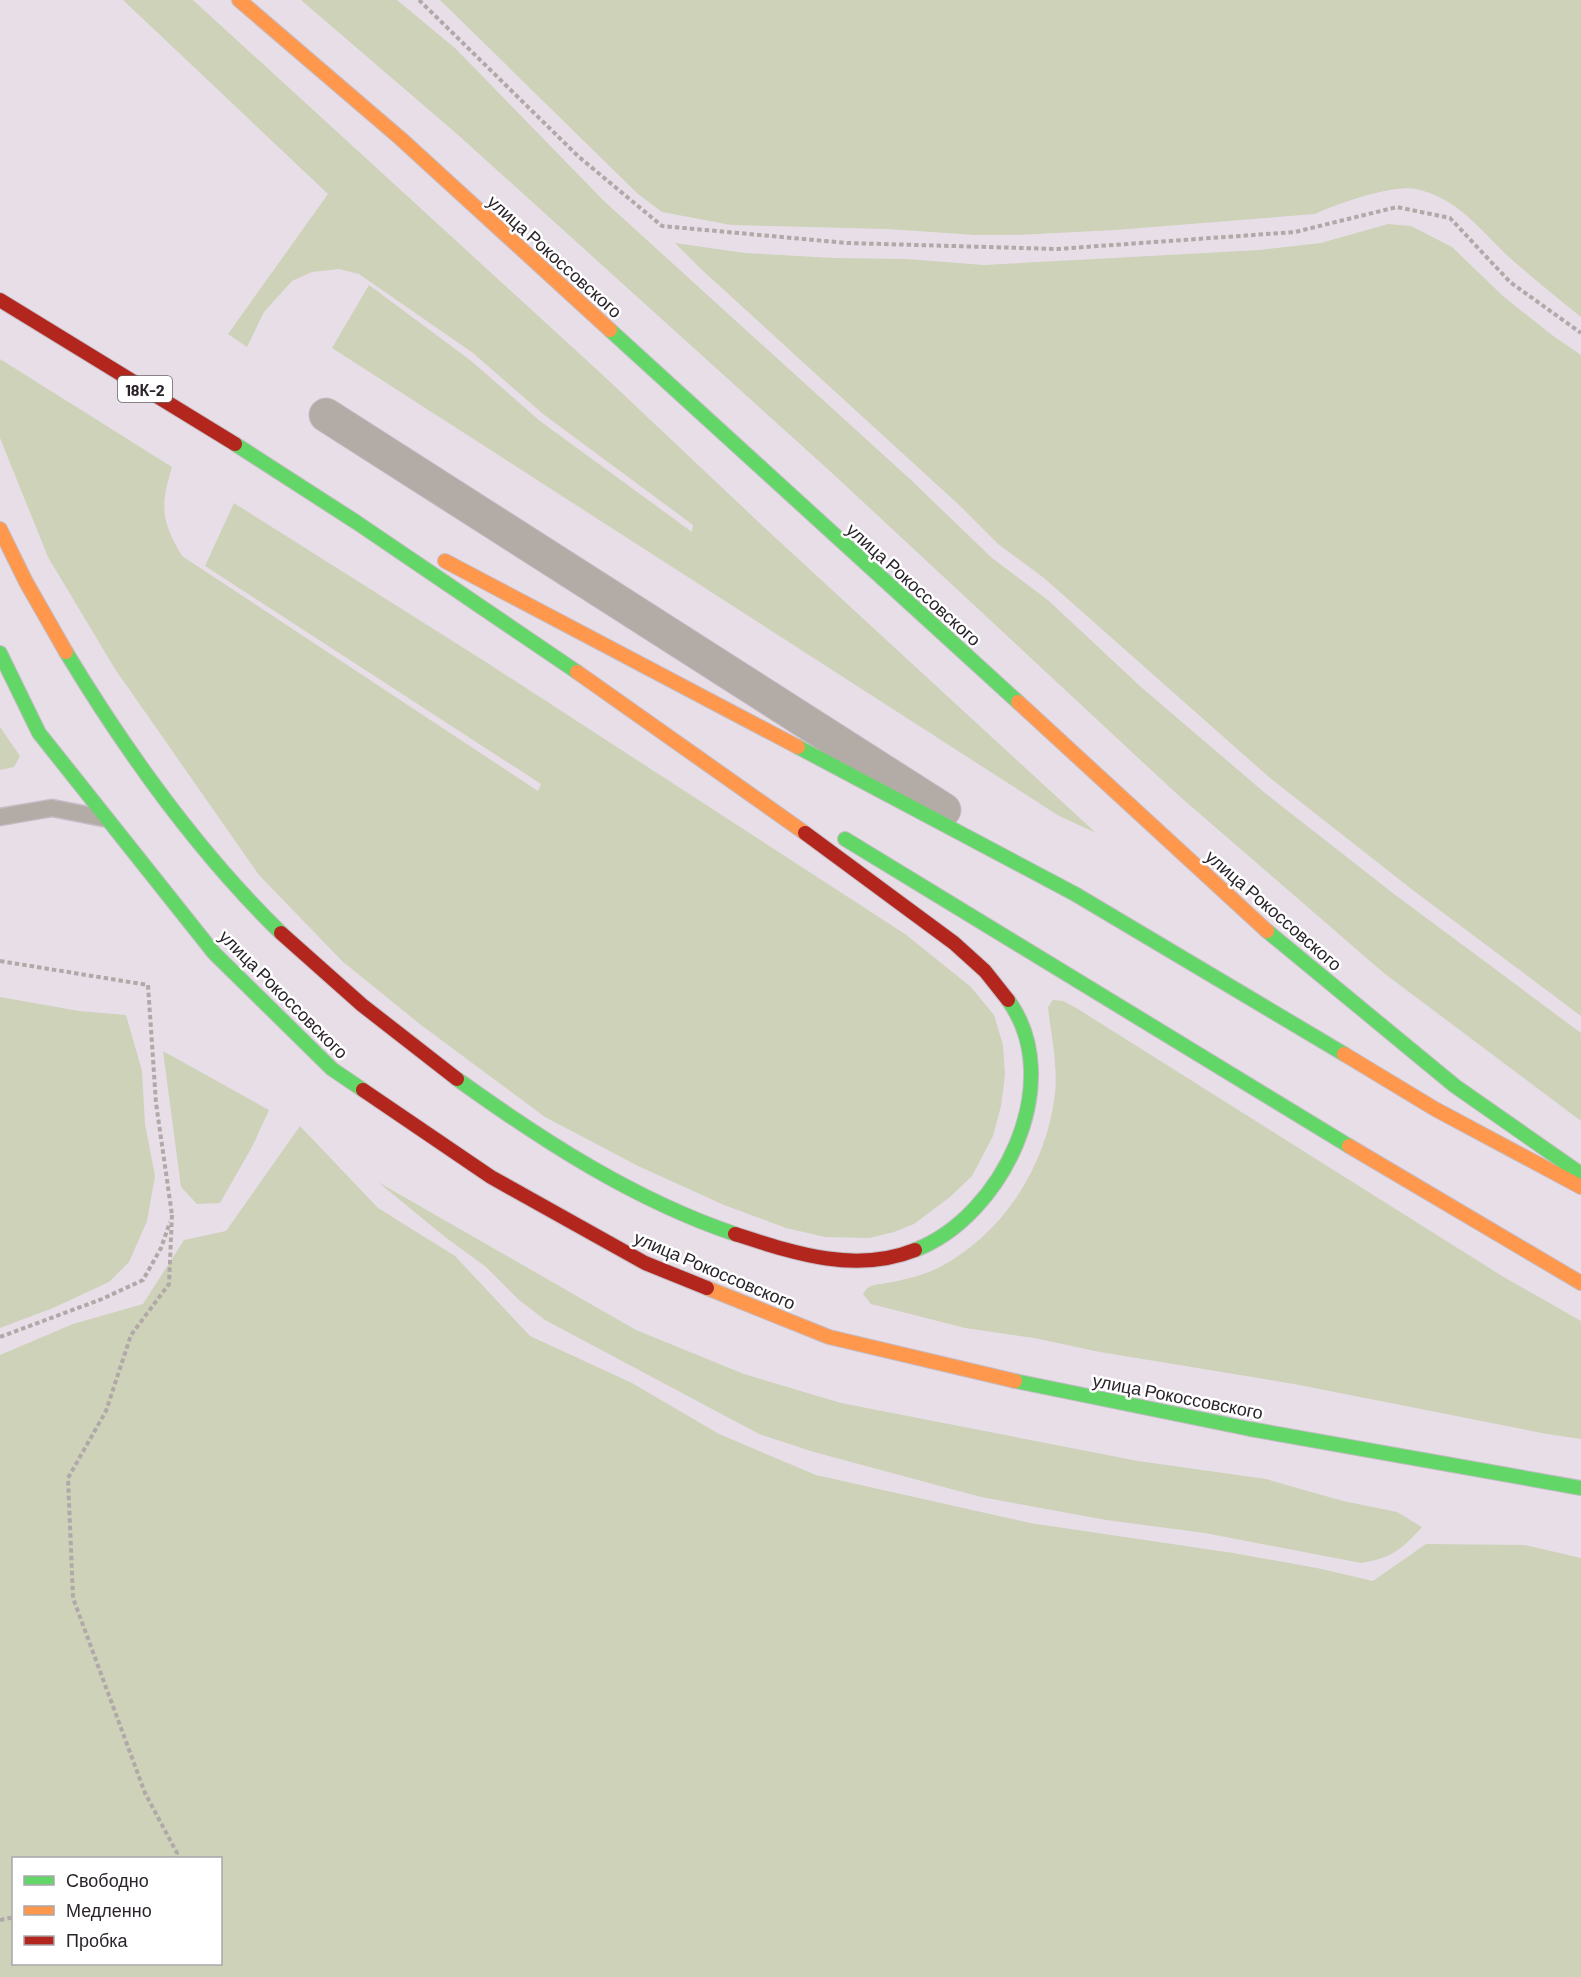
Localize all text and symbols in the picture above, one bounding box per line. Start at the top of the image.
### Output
street label: улица Рокоссовского [483,190,627,322]
road number: 18К-2 [118,376,172,402]
street label: улица Рокоссовского [842,518,986,650]
street label: улица Рокоссовского [1201,845,1347,975]
street label: улица Рокоссовского [215,925,353,1063]
street label: улица Рокоссовского [631,1226,799,1314]
street label: улица Рокоссовского [1091,1369,1265,1423]
legend [12,1857,222,1965]
text: Свободно [66,1869,149,1891]
text: Медленно [66,1899,152,1921]
text: Пробка [66,1929,129,1951]

